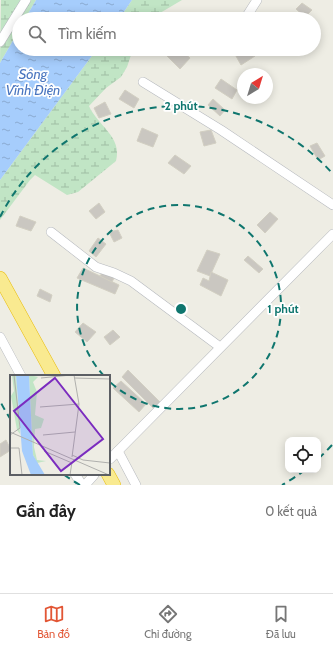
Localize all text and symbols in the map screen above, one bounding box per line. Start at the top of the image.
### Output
search box [12,12,321,56]
icon: search [26,23,48,45]
text: Tìm kiếm [58,25,116,43]
water label: Sông Vĩnh Điện [6,65,60,99]
north arrow [237,68,273,104]
text: 2 phút [164,98,198,113]
text: 1 phút [267,301,299,316]
centre of rings [174,302,188,316]
inset map [10,375,110,475]
map controls [285,437,321,473]
button: locate [285,437,321,473]
text: Gần đây [16,501,76,521]
text: 0 kết quả [265,503,317,519]
tab: Bản đồ [37,603,70,641]
tab: Chỉ đường [144,603,191,641]
tab: Đã lưu [266,603,296,641]

